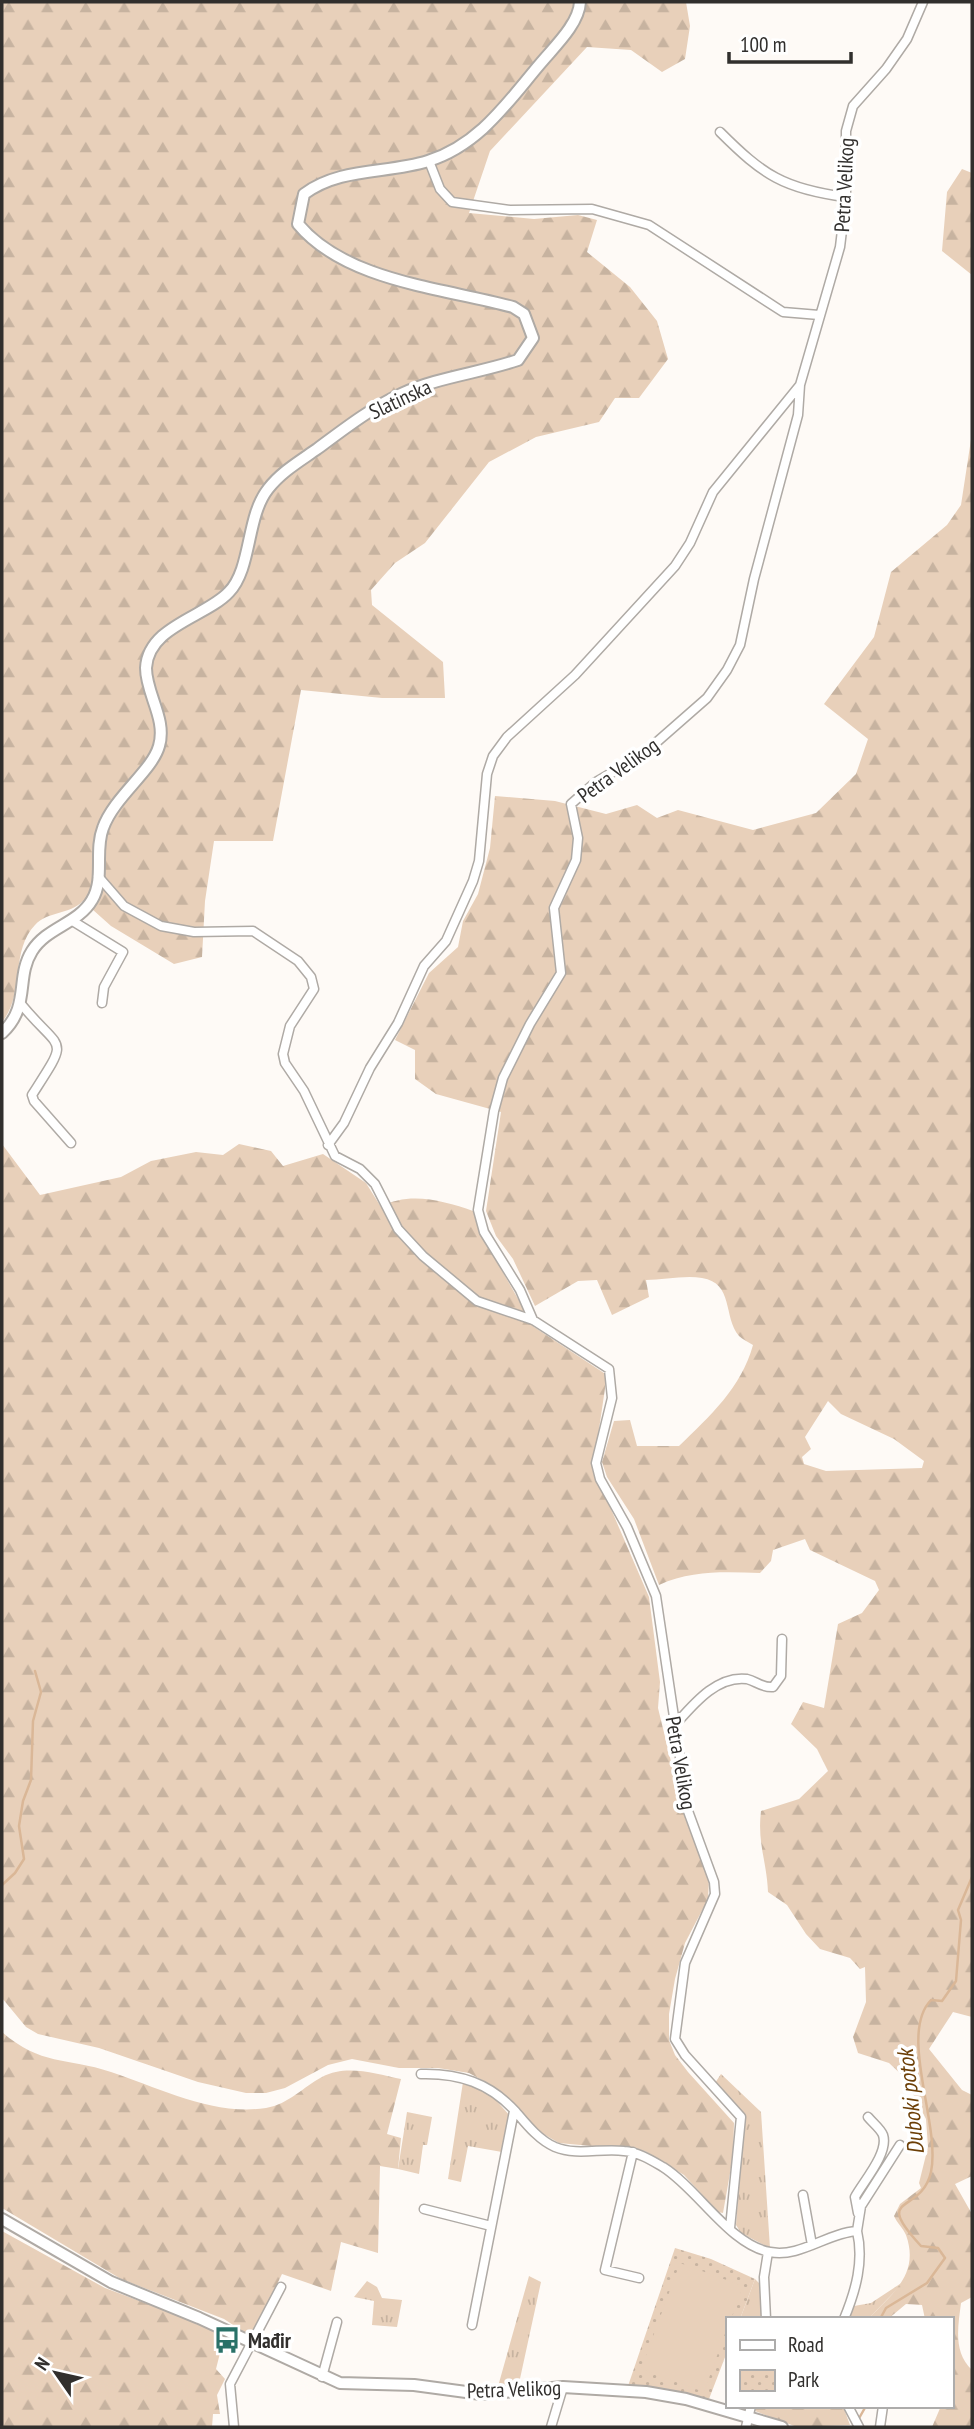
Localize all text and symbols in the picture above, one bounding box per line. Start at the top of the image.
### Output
scale bar [729,21,852,65]
text: 100 m [740,31,786,58]
street label: Petra Velikog [828,137,860,233]
street label: Slatinska [365,373,435,425]
street label: Petra Velikog [572,731,664,809]
street label: Petra Velikog [660,1714,702,1812]
water label: Duboki potok [890,2045,930,2156]
legend [726,2317,953,2408]
bus stop icon: Mađir [212,2325,242,2355]
place label: Mađir [248,2327,292,2354]
text: Road [788,2331,824,2358]
north arrow [21,2338,91,2408]
text: N [29,2353,55,2374]
text: Park [788,2366,819,2393]
street label: Petra Velikog [466,2374,562,2404]

